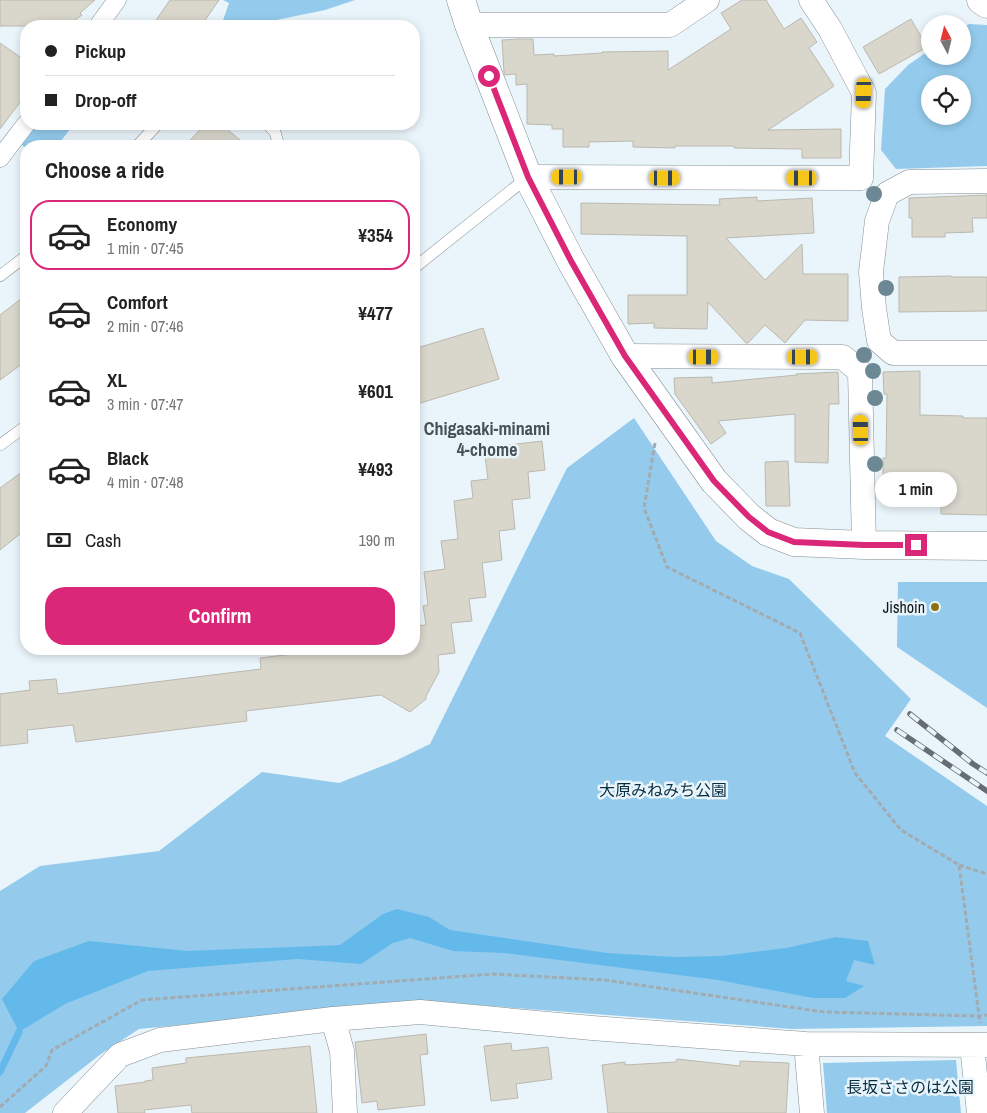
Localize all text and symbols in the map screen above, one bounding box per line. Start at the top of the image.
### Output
north arrow [921,15,971,65]
map controls [921,15,971,125]
text: Pickup [75,38,126,64]
route start [478,65,500,87]
button: locate [921,75,971,125]
car [855,78,872,108]
text: Drop-off [75,87,136,113]
text: Choose a ride [45,155,164,185]
car [552,170,582,185]
car [650,171,680,186]
car [787,171,817,186]
text: Economy [107,211,177,237]
icon: car [47,213,92,258]
text: ¥354 [358,222,393,248]
text: 1 min · 07:45 [107,237,184,259]
text: Comfort [107,289,168,315]
icon: car [47,291,92,336]
text: ¥477 [358,300,393,326]
text: 2 min · 07:46 [107,315,184,337]
car [689,350,719,365]
car [788,350,818,365]
text: XL [107,367,127,393]
icon: car [47,369,92,414]
text: ¥601 [358,378,393,404]
text: 3 min · 07:47 [107,393,184,415]
car [853,415,868,445]
district label: Chigasaki-minami 4-chome [424,416,550,462]
text: Black [107,445,149,471]
icon: car [47,447,92,492]
text: ¥493 [358,456,393,482]
text: 4 min · 07:48 [107,471,184,493]
callout: 1 min [875,472,957,508]
text: 1 min [899,478,933,500]
icon: cash [45,526,73,554]
text: Cash [85,527,121,553]
text: 190 m [359,529,395,551]
route end [905,534,927,556]
button: Confirm [45,587,395,645]
place label: Jishoin [883,596,925,618]
marker: Jishoin [929,601,941,613]
park label: 大原みねみち公園 [599,779,727,801]
park label: 長坂ささのは公園 [846,1076,974,1098]

